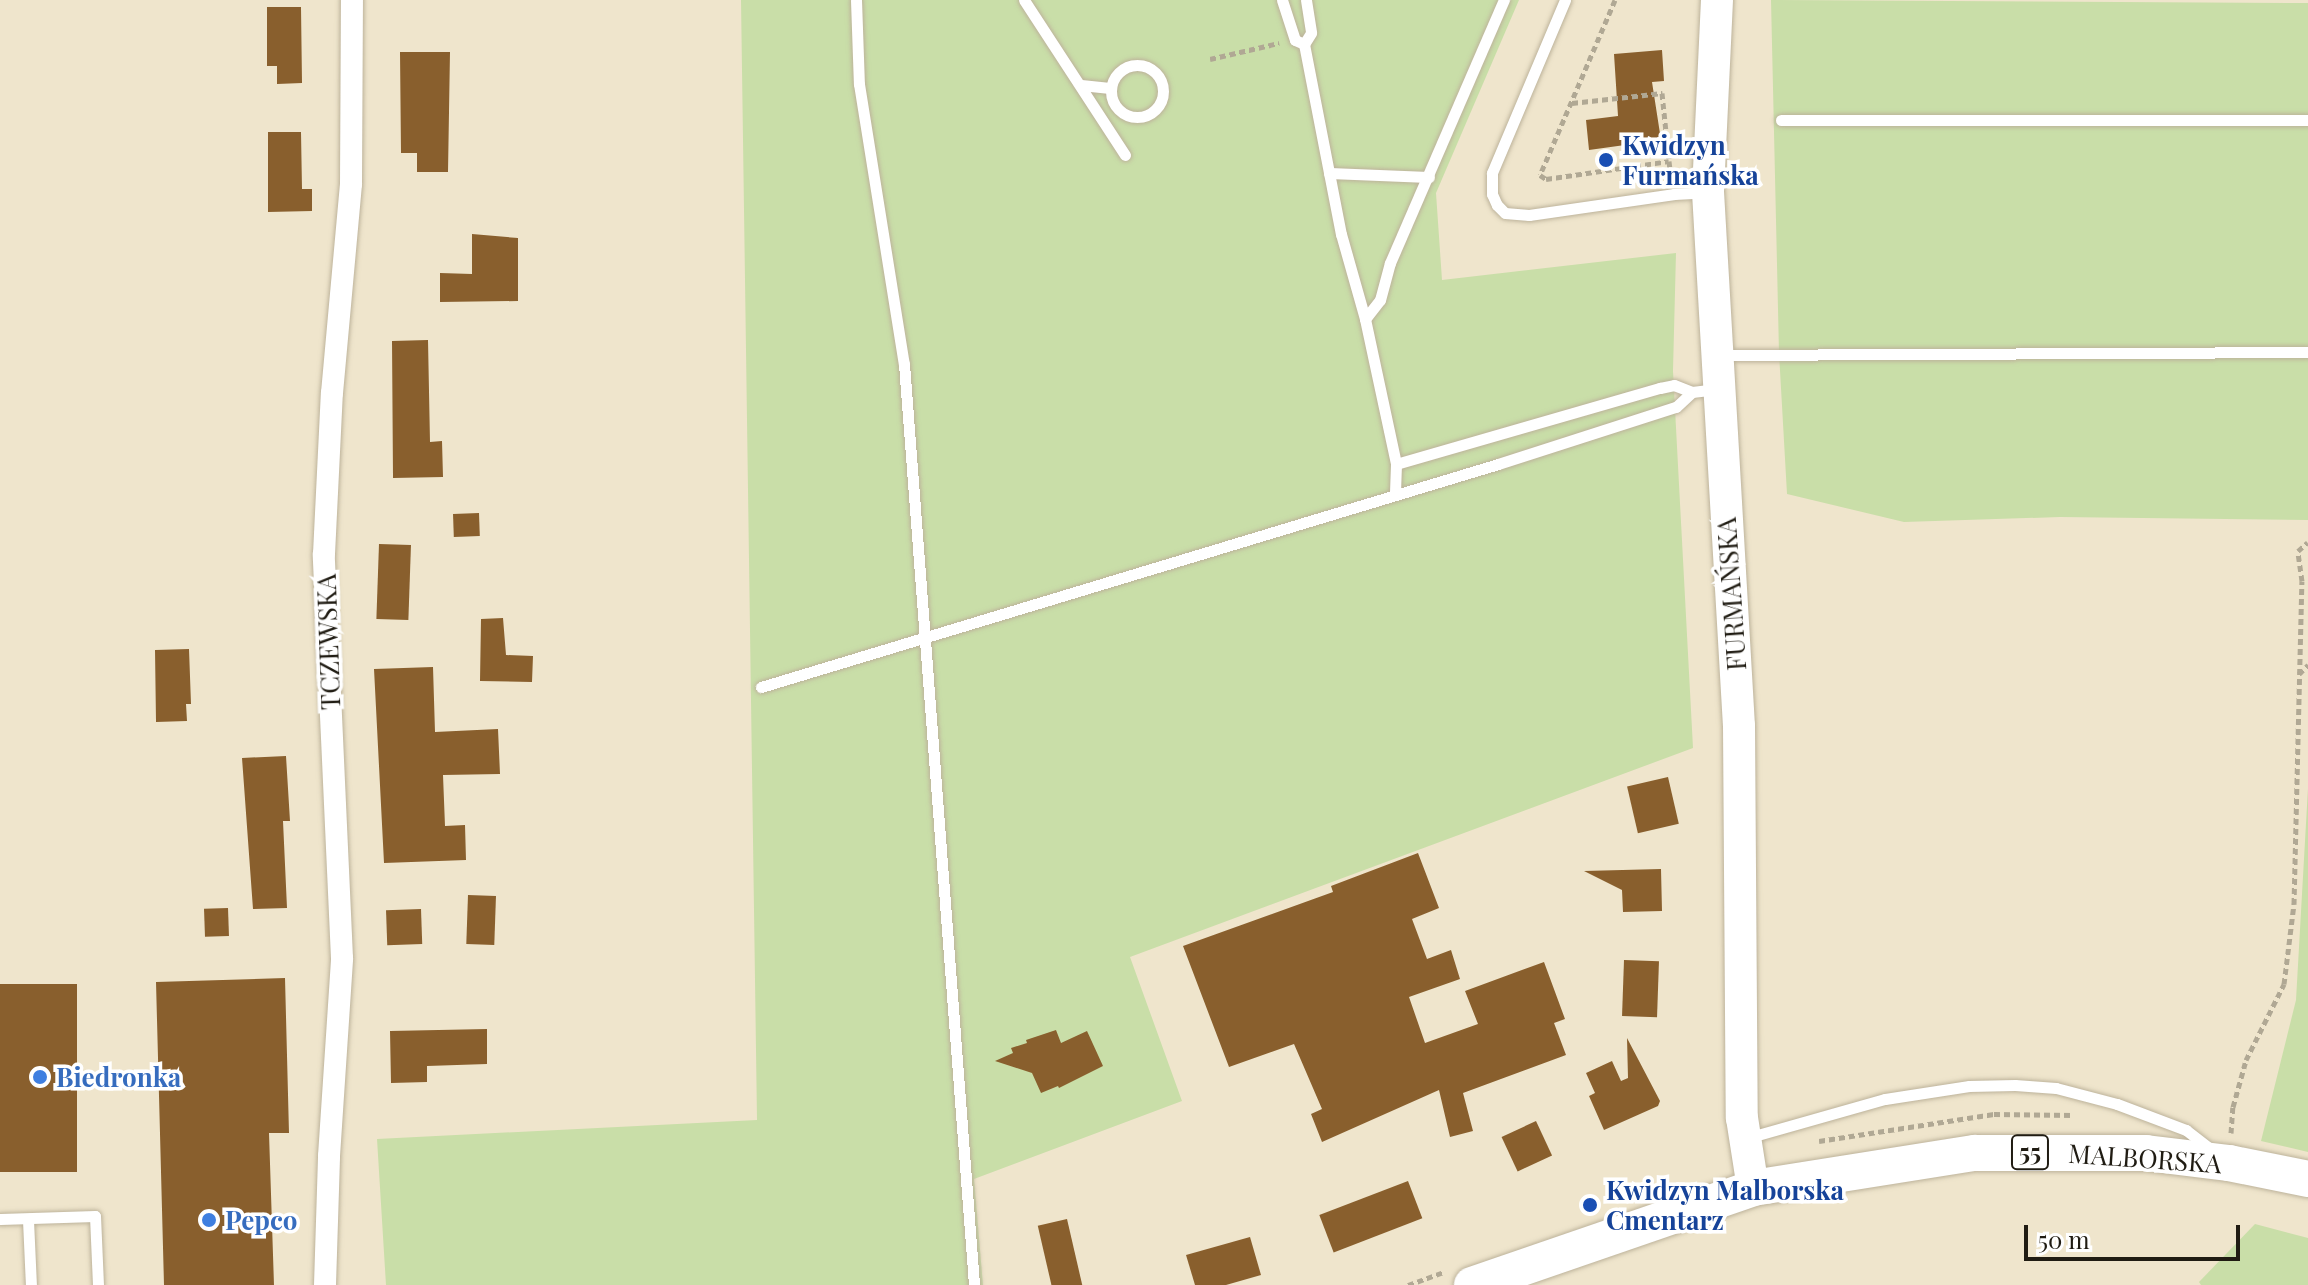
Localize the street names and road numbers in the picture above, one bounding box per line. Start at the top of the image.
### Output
street label: FURMAŃSKA [1710,516,1752,672]
street label: TCZEWSKA [310,573,346,711]
road number: 55 [2010,1132,2050,1172]
street label: MALBORSKA [2067,1137,2223,1179]

